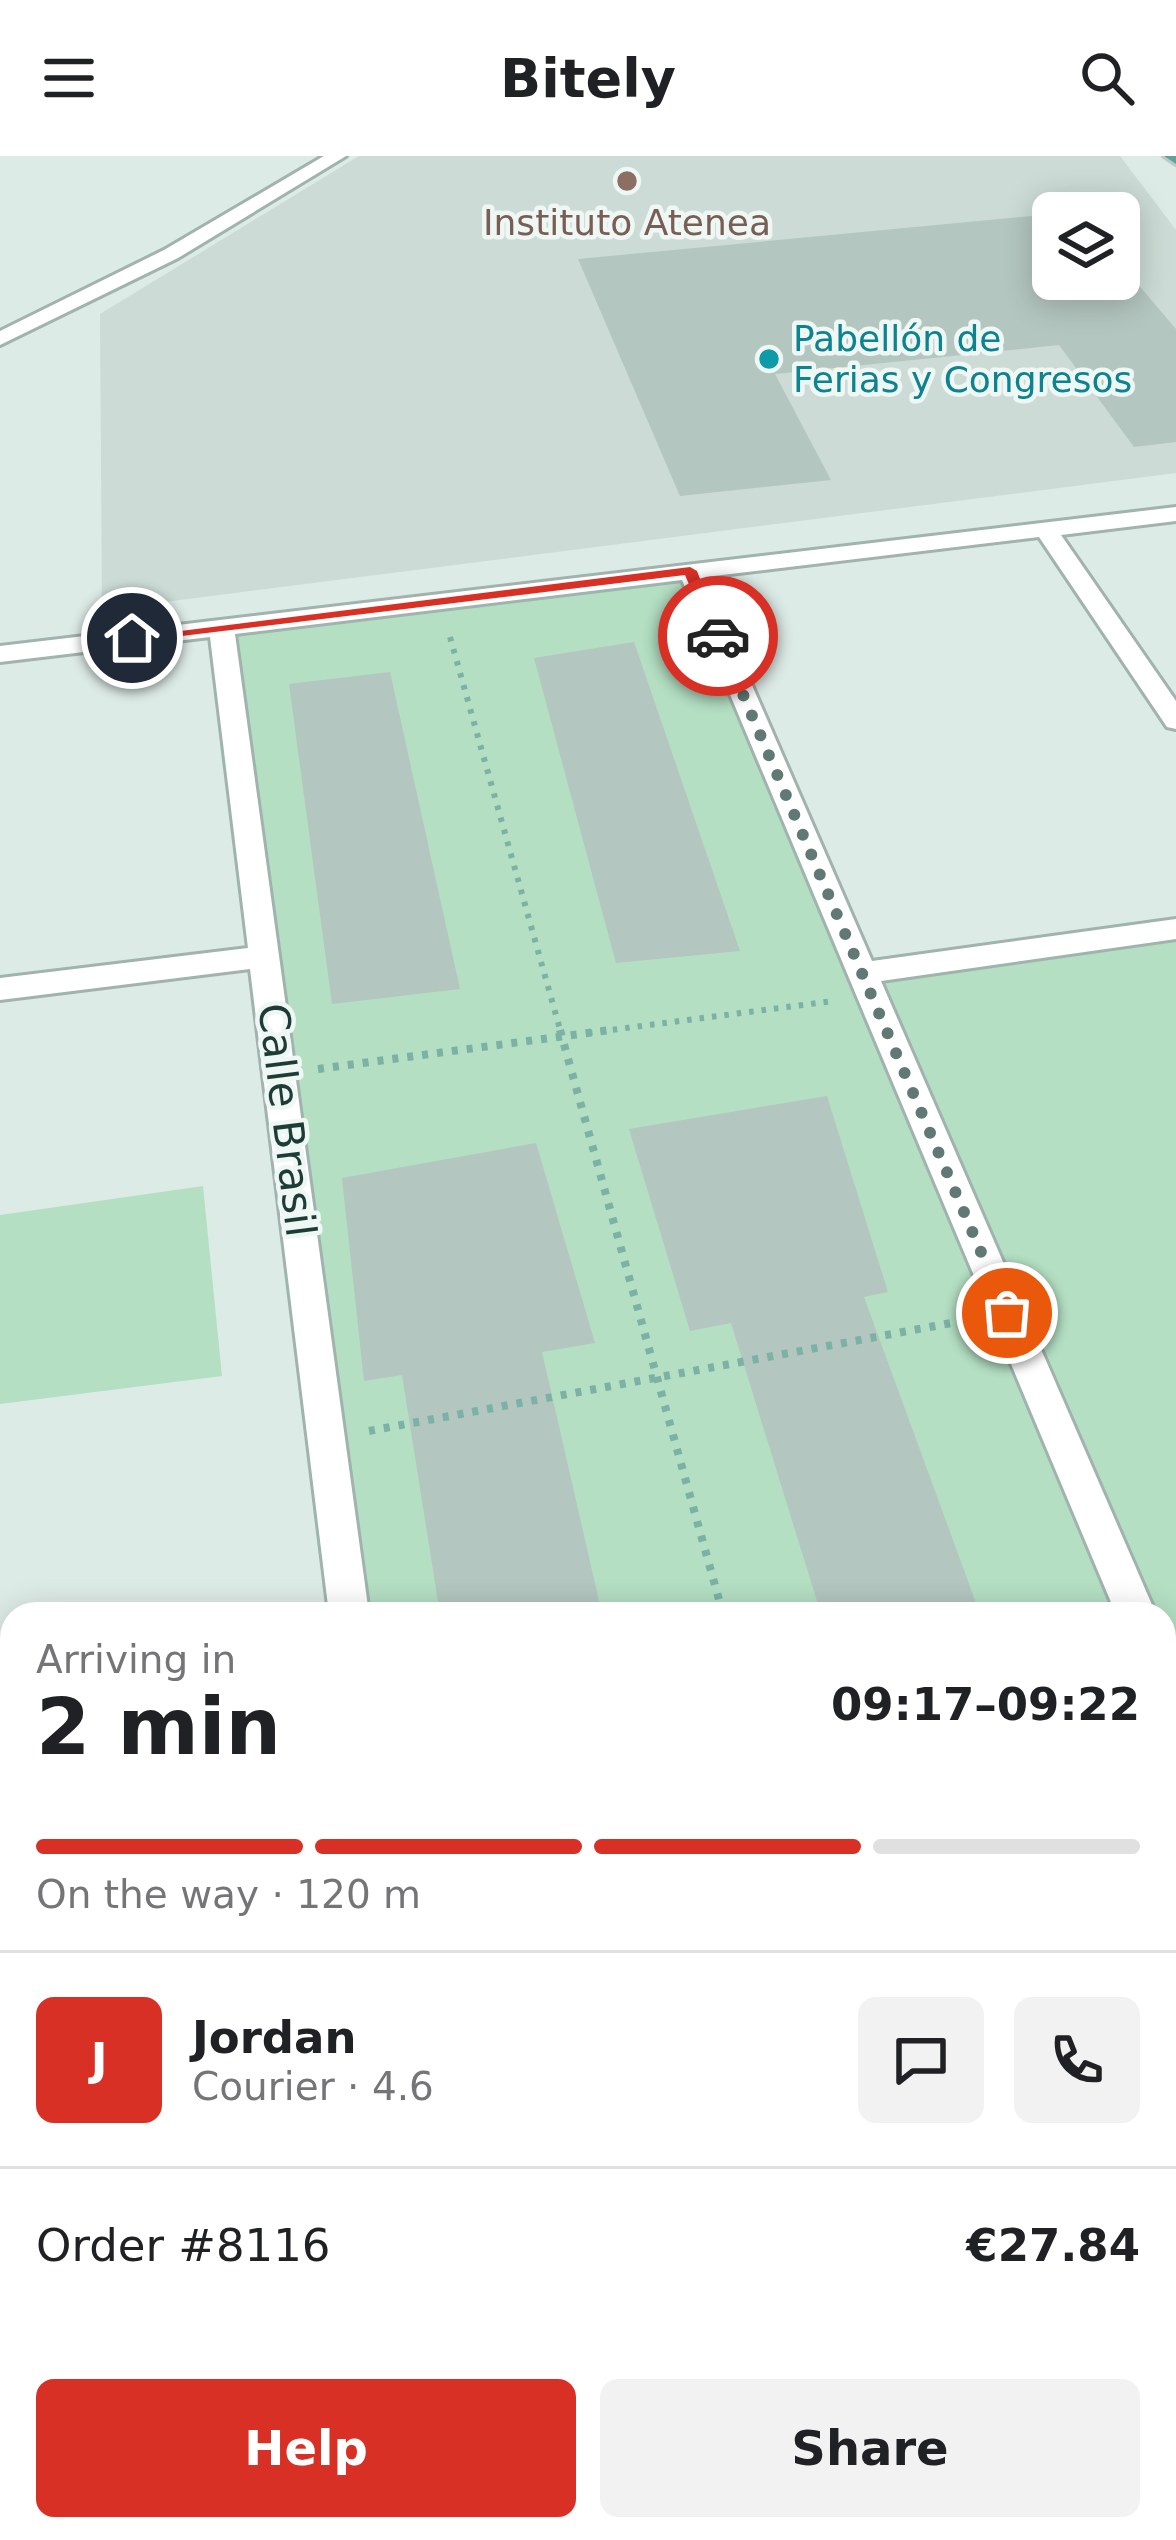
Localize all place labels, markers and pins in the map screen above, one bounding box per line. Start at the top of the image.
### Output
marker: Instituto Atenea [614,168,640,194]
place label: Instituto Atenea [483,202,771,243]
place label: Pabellón de Ferias y Congresos [793,318,1132,400]
marker: Pabellón de Ferias y Congresos [756,346,782,372]
pin [81,587,183,689]
pin [956,1262,1058,1364]

